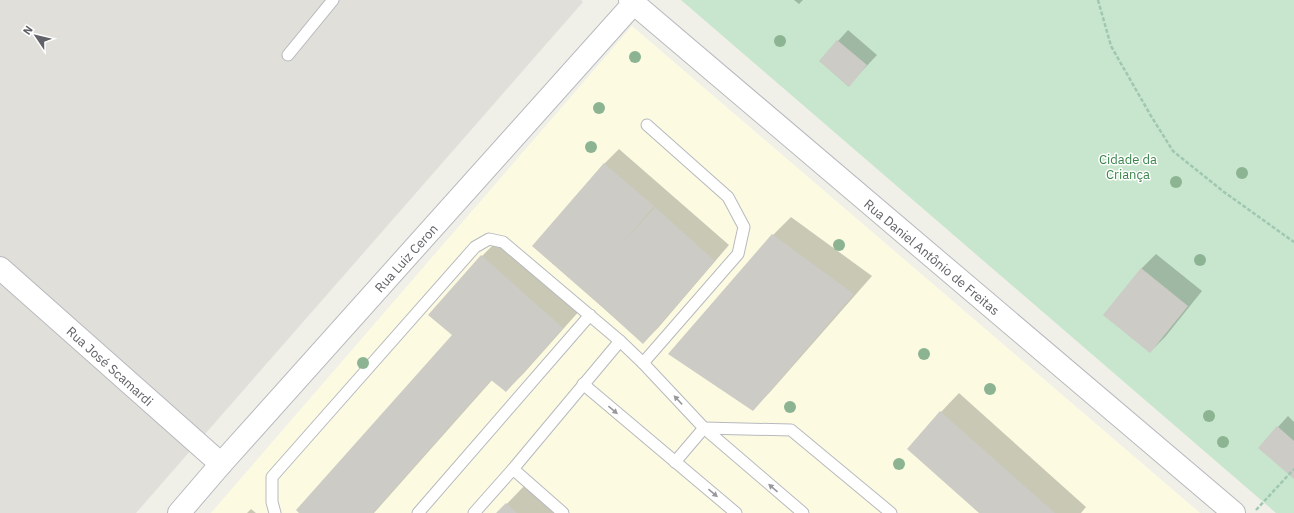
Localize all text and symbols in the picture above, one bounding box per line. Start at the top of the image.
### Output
north arrow [16,16,56,56]
text: N [20,23,36,38]
park label: Cidade da Criança [1099,151,1157,183]
street label: Rua Daniel Antônio de Freitas [860,196,1003,319]
street label: Rua Luiz Ceron [371,221,442,296]
street label: Rua José Scamardi [63,323,157,410]
one-way arrow [673,394,682,405]
one-way arrow [608,405,618,414]
one-way arrow [768,483,778,492]
one-way arrow [707,489,718,498]

